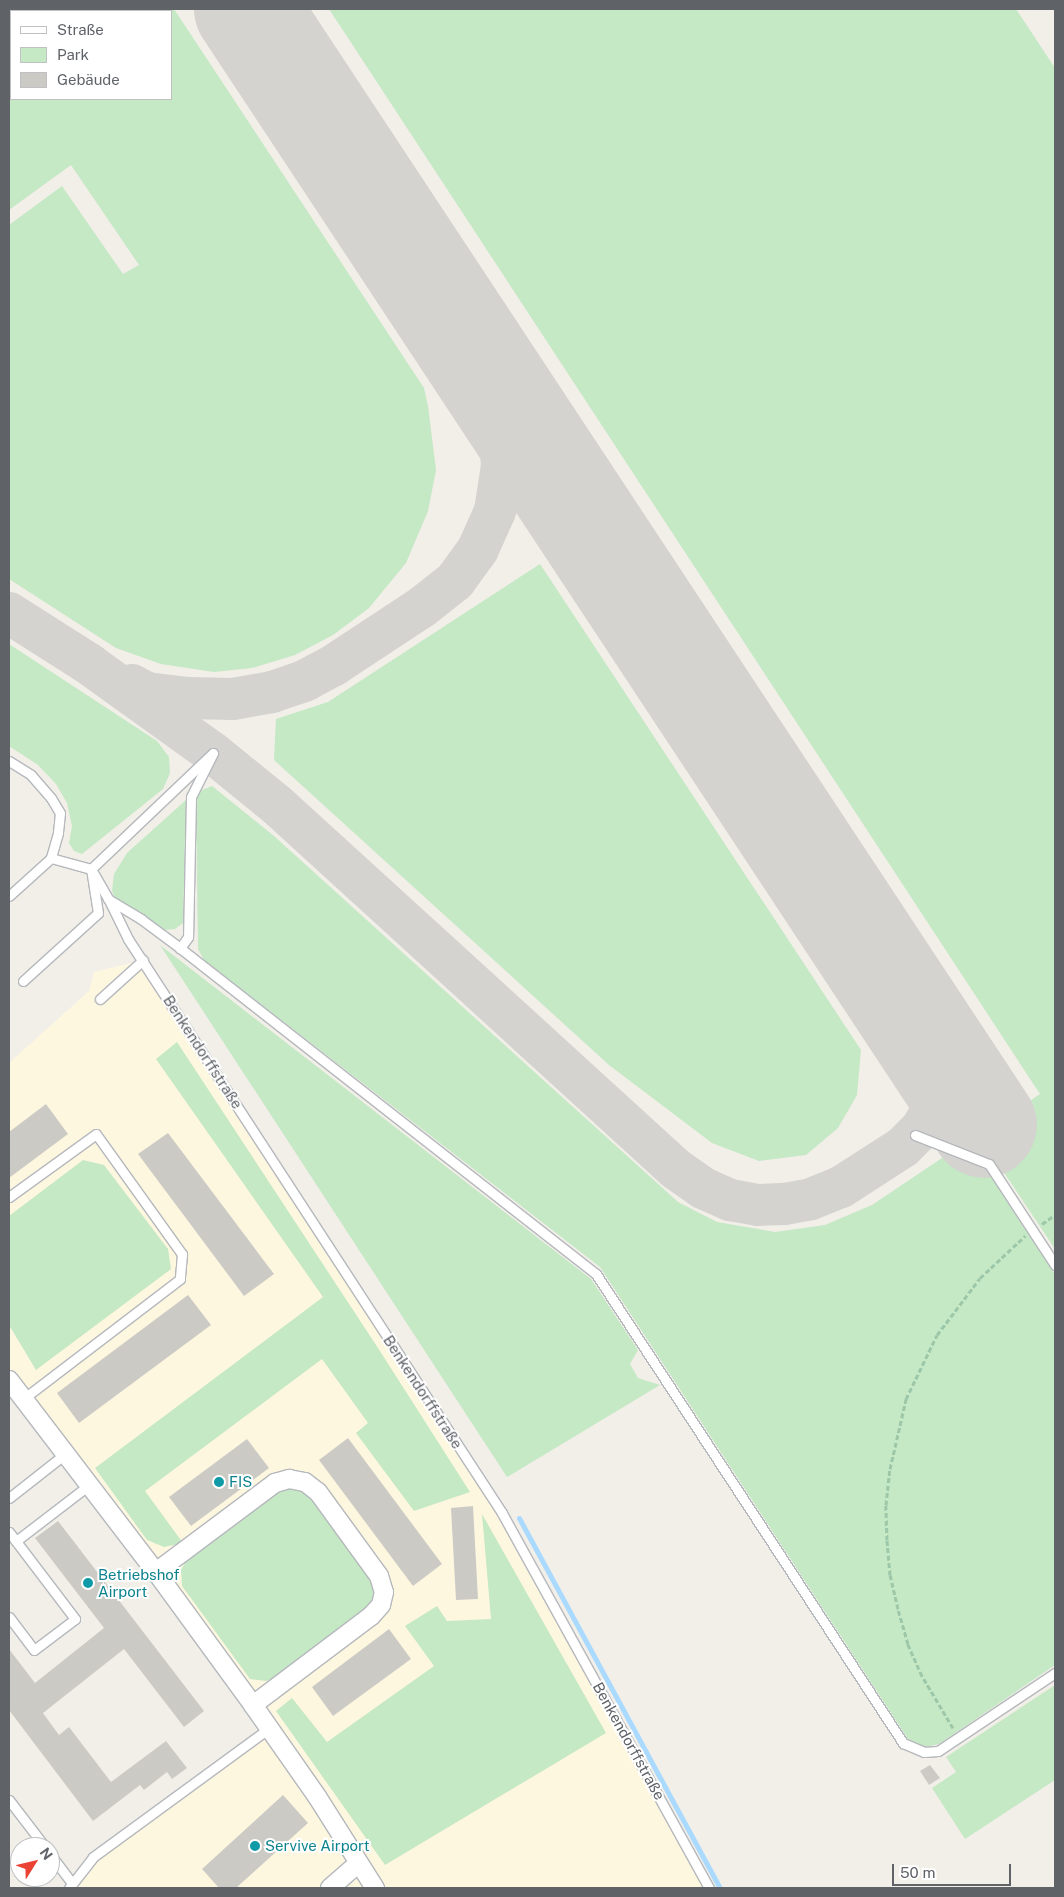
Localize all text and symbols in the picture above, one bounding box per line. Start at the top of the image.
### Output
legend [10,10,172,100]
text: Straße [57,21,104,38]
text: Park [57,46,89,63]
text: Gebäude [57,71,120,88]
street label: Benkendorffstraße [160,992,246,1112]
street label: Benkendorffstraße [380,1332,466,1452]
place label: FIS [229,1473,252,1491]
marker: FIS [213,1476,225,1488]
place label: Betriebshof Airport [98,1565,179,1600]
marker: Betriebshof Airport [82,1577,94,1589]
street label: Benkendorffstraße [589,1679,669,1803]
north arrow [10,1837,60,1887]
place label: Servive Airport [265,1837,370,1855]
marker: Servive Airport [249,1840,261,1852]
text: N [37,1845,56,1863]
scale bar [894,1854,1013,1886]
text: 50 m [900,1864,935,1881]

